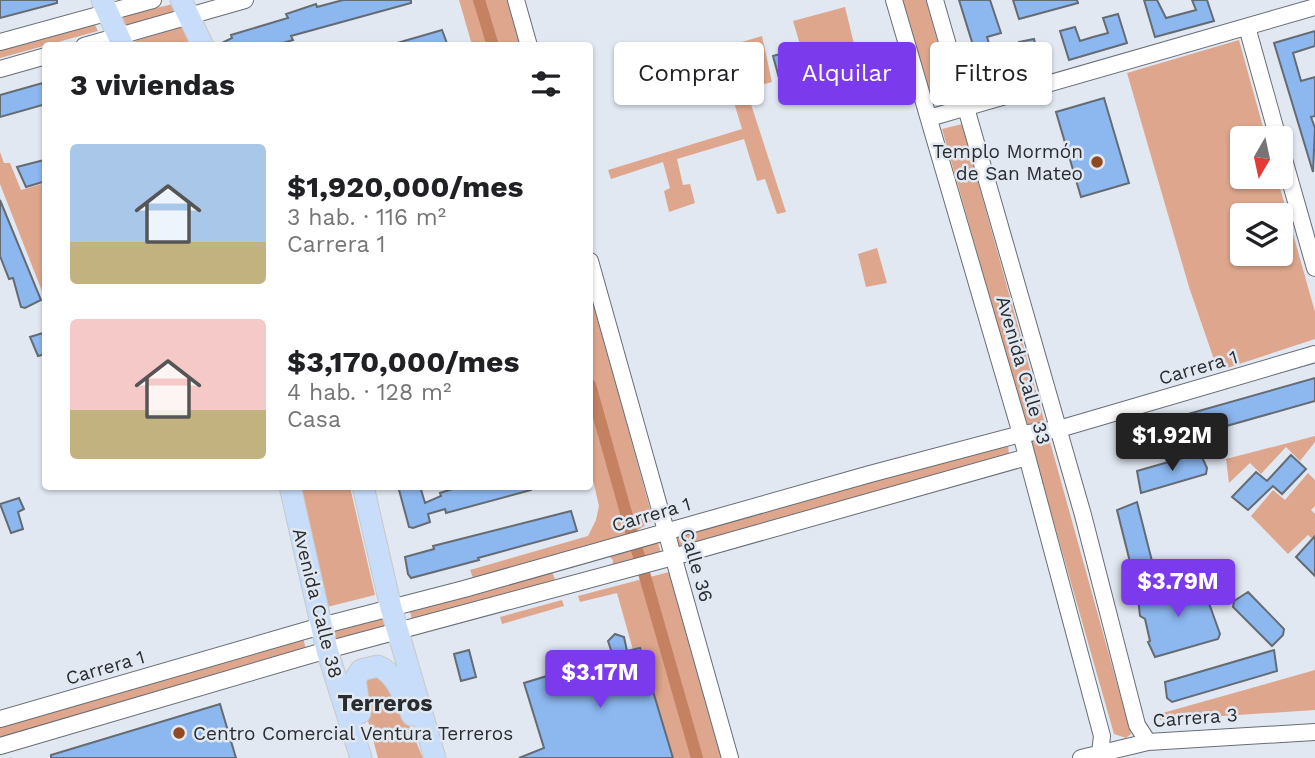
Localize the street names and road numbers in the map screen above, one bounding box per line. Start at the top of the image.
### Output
street label: Avenida Calle 33 [991,293,1056,447]
street label: Carrera 1 [1156,345,1240,390]
street label: Carrera 1 [609,492,693,537]
street label: Avenida Calle 38 [288,526,347,681]
street label: Calle 36 [675,526,718,605]
street label: Carrera 1 [63,645,147,690]
street label: Carrera 3 [1152,703,1238,732]

